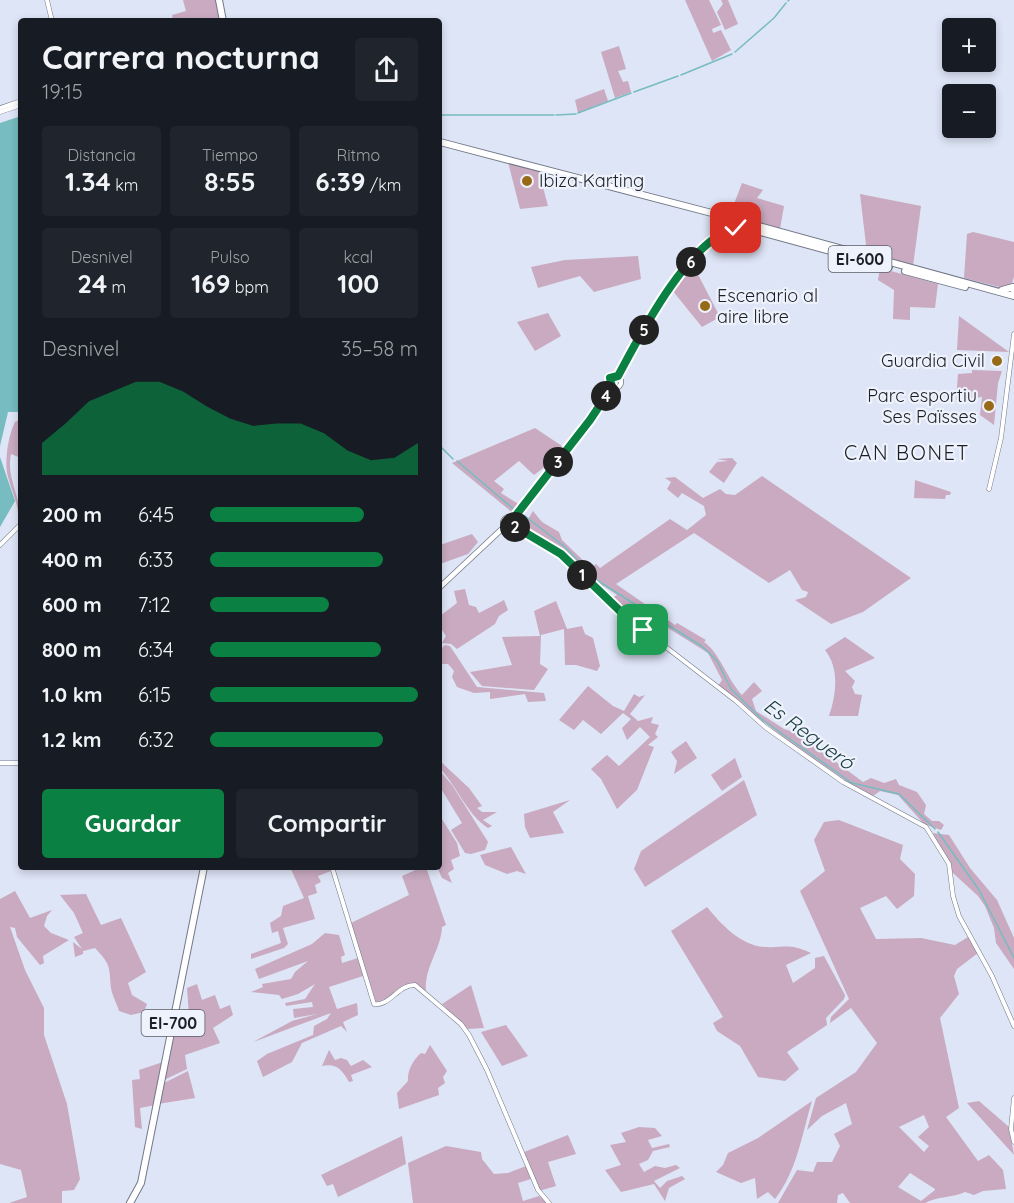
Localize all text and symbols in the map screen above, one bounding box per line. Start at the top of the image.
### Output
map controls [942,18,996,138]
button: + [942,18,996,72]
text: Carrera nocturna [42,36,320,77]
button: share [355,38,418,101]
text: 19:15 [42,79,83,104]
button: − [942,84,996,138]
text: Distancia [68,145,136,165]
text: Tiempo [202,145,258,165]
text: Ritmo [336,145,380,165]
text: 1.34 [65,165,111,198]
text: 8:55 [204,165,256,198]
text: 6:39 [315,165,366,198]
place label: Ibiza Karting [539,169,644,192]
marker: Ibiza Karting [520,174,534,188]
text: km [111,175,138,195]
text: /km [366,175,401,195]
pin [710,202,761,253]
icon: check [719,211,752,244]
road number: EI-600 [828,246,892,272]
text: Desnivel [71,247,133,267]
text: Pulso [210,247,250,267]
text: kcal [343,247,373,267]
pin: 6 [676,247,706,277]
text: 6 [687,252,695,272]
text: 24 [77,267,107,300]
text: 169 [191,267,230,300]
text: 100 [337,267,379,300]
text: m [107,277,126,297]
text: bpm [230,277,269,297]
place label: Escenario al aire libre [717,284,818,328]
marker: Escenario al aire libre [698,299,712,313]
pin: 5 [629,315,659,345]
text: 5 [639,320,649,340]
text: Desnivel [42,336,119,361]
text: 35–58 m [341,336,418,361]
place label: Guardia Civil [881,349,985,372]
marker: Guardia Civil [990,354,1004,368]
pin: 4 [591,381,621,411]
place label: Parc esportiu Ses Païsses [867,384,977,428]
text: 4 [601,386,611,406]
marker: Parc esportiu Ses Païsses [982,399,996,413]
district label: CAN BONET [844,440,970,465]
pin: 3 [543,447,573,477]
text: 3 [554,452,562,472]
text: 200 m [42,502,102,527]
text: 6:45 [138,502,174,527]
pin: 2 [500,512,530,542]
text: 2 [510,517,520,537]
text: 400 m [42,547,102,572]
text: 6:33 [138,547,173,572]
pin: 1 [567,560,597,590]
text: 1 [579,565,585,585]
text: 600 m [42,592,102,617]
text: 7:12 [138,592,170,617]
pin [617,604,668,655]
icon: arrive [626,613,659,646]
text: 800 m [42,637,102,662]
text: 6:34 [138,637,174,662]
text: 1.0 km [42,682,102,707]
text: 6:15 [138,682,171,707]
water label: Es Regueró [759,692,860,775]
text: 1.2 km [42,727,102,752]
text: 6:32 [138,727,174,752]
button: Guardar [42,789,224,858]
button: Compartir [236,789,418,858]
road number: EI-700 [142,1010,204,1036]

